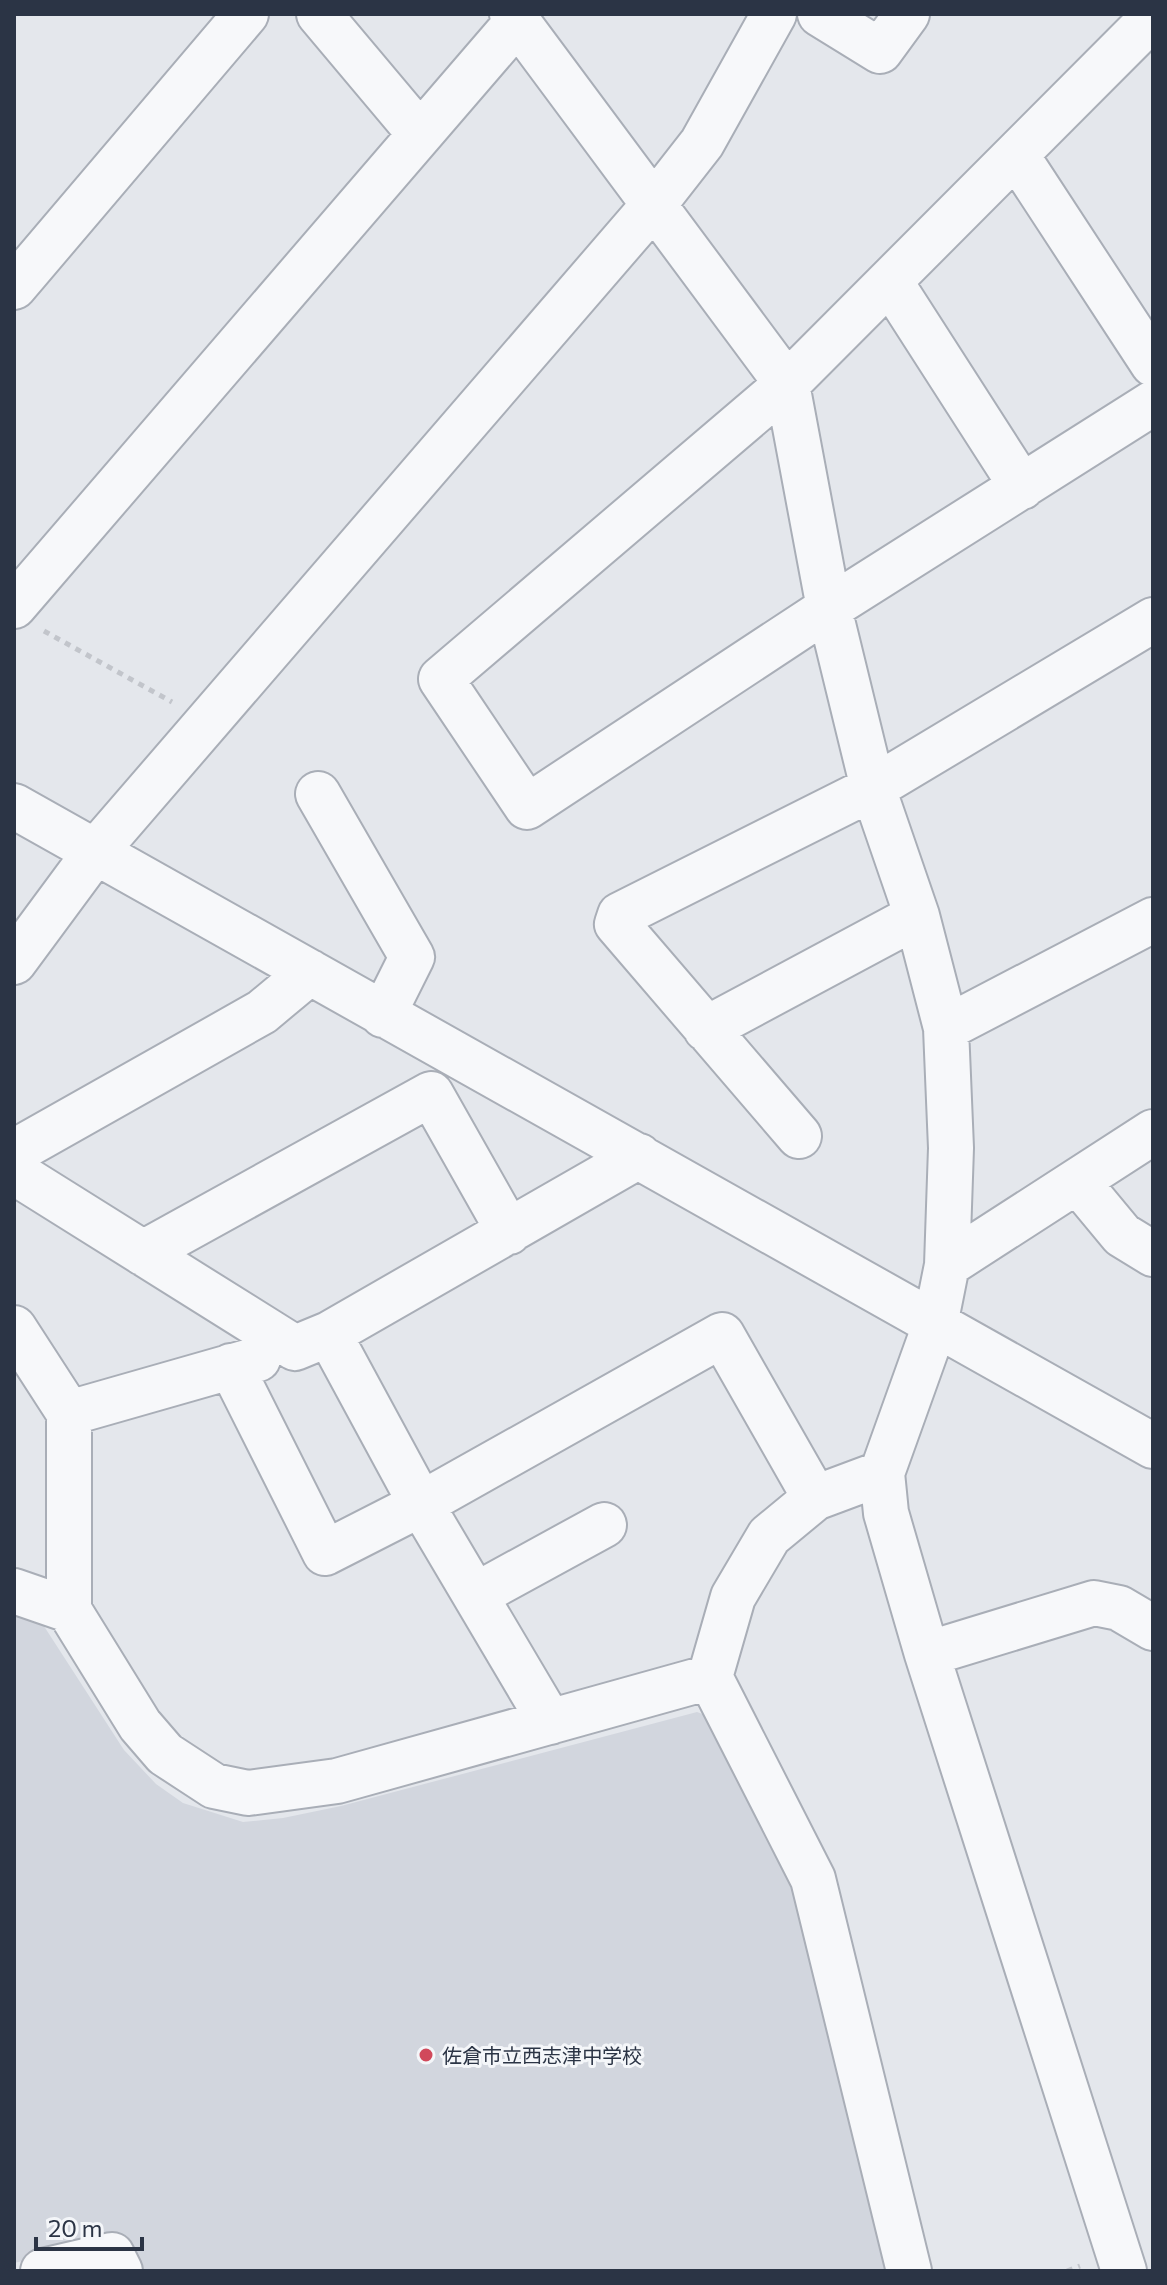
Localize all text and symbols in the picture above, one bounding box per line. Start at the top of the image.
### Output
place label: 佐倉市立西志津中学校 [442,2043,642,2067]
marker: 佐倉市立西志津中学校 [417,2046,435,2064]
scale bar [36,2201,142,2251]
text: 20 m [48,2213,102,2242]

